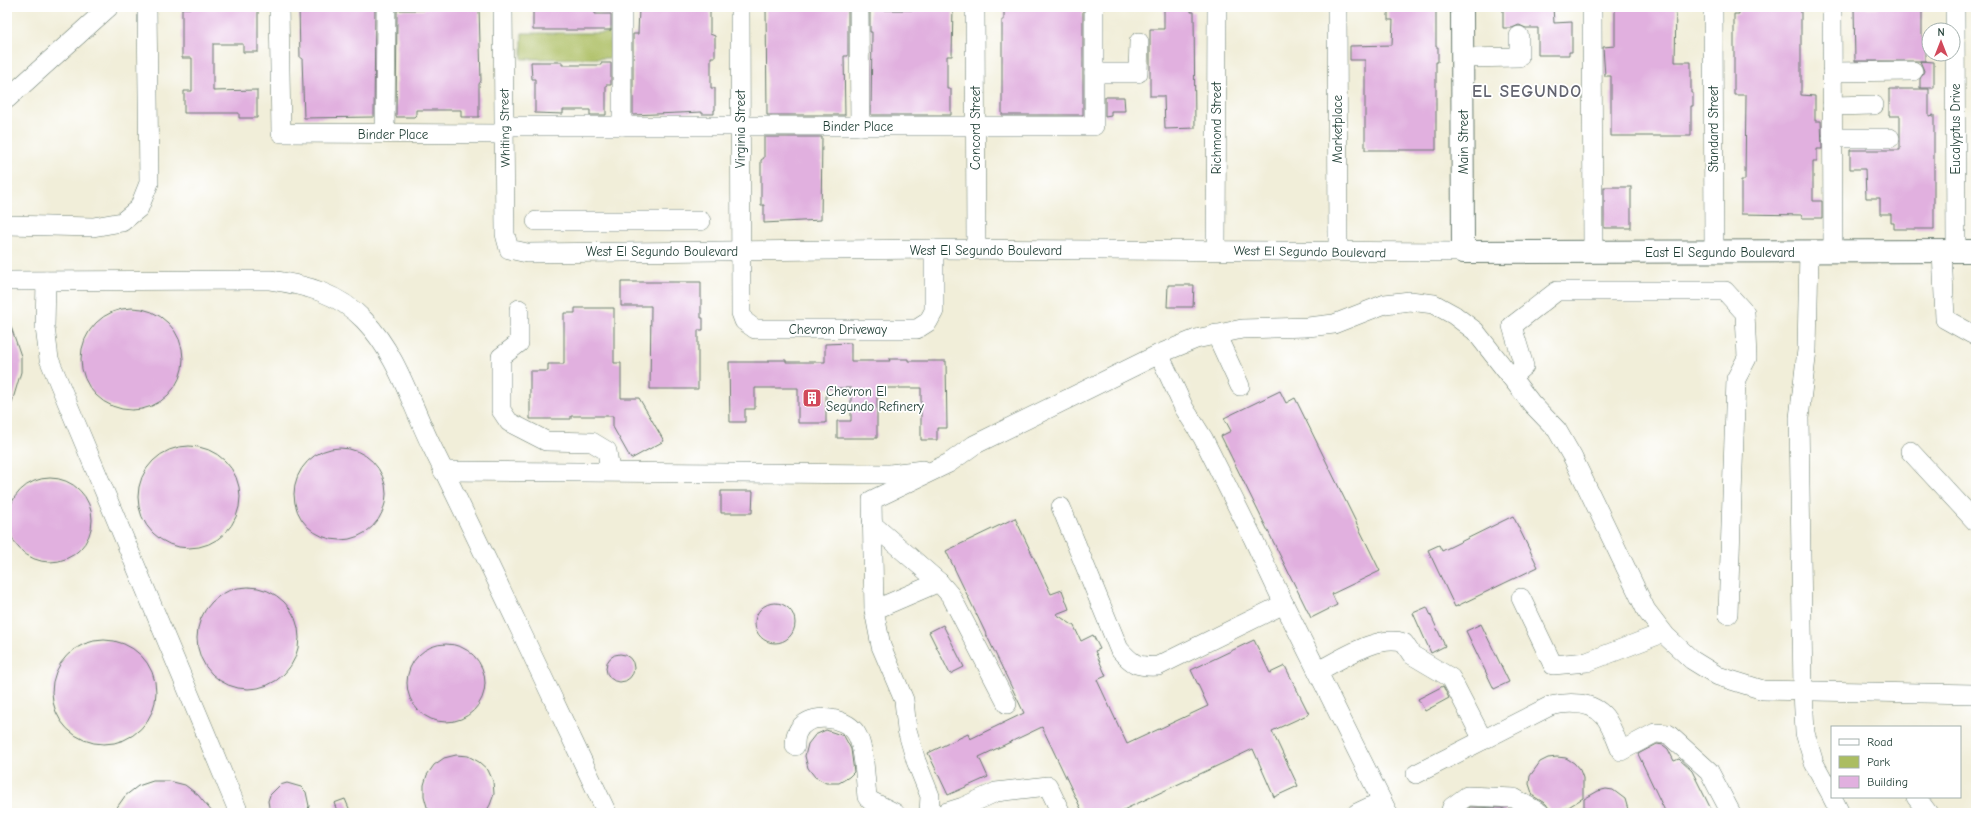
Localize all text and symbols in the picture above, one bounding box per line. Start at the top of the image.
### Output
north arrow [1921,22,1961,62]
text: N [1937,26,1945,39]
street label: Richmond Street [1209,80,1224,174]
district label: EL SEGUNDO [1472,82,1582,101]
street label: Eucalyptus Drive [1948,83,1963,175]
street label: Standard Street [1706,84,1721,172]
street label: Concord Street [968,85,983,170]
street label: Whiting Street [496,87,513,168]
street label: Virginia Street [733,89,748,168]
street label: Marketplace [1330,94,1345,163]
street label: Main Street [1456,108,1471,174]
street label: Binder Place [823,119,894,134]
street label: Binder Place [358,127,429,142]
street label: West El Segundo Boulevard [910,243,1062,258]
street label: West El Segundo Boulevard [1234,243,1386,260]
street label: West El Segundo Boulevard [586,244,738,259]
street label: East El Segundo Boulevard [1645,245,1795,260]
street label: Chevron Driveway [789,322,887,337]
place label: Chevron El Segundo Refinery [826,384,924,414]
building icon: Chevron El Segundo Refinery [801,387,823,409]
legend [1831,726,1961,798]
text: Road [1867,735,1893,749]
text: Park [1867,755,1890,769]
text: Building [1867,775,1908,789]

